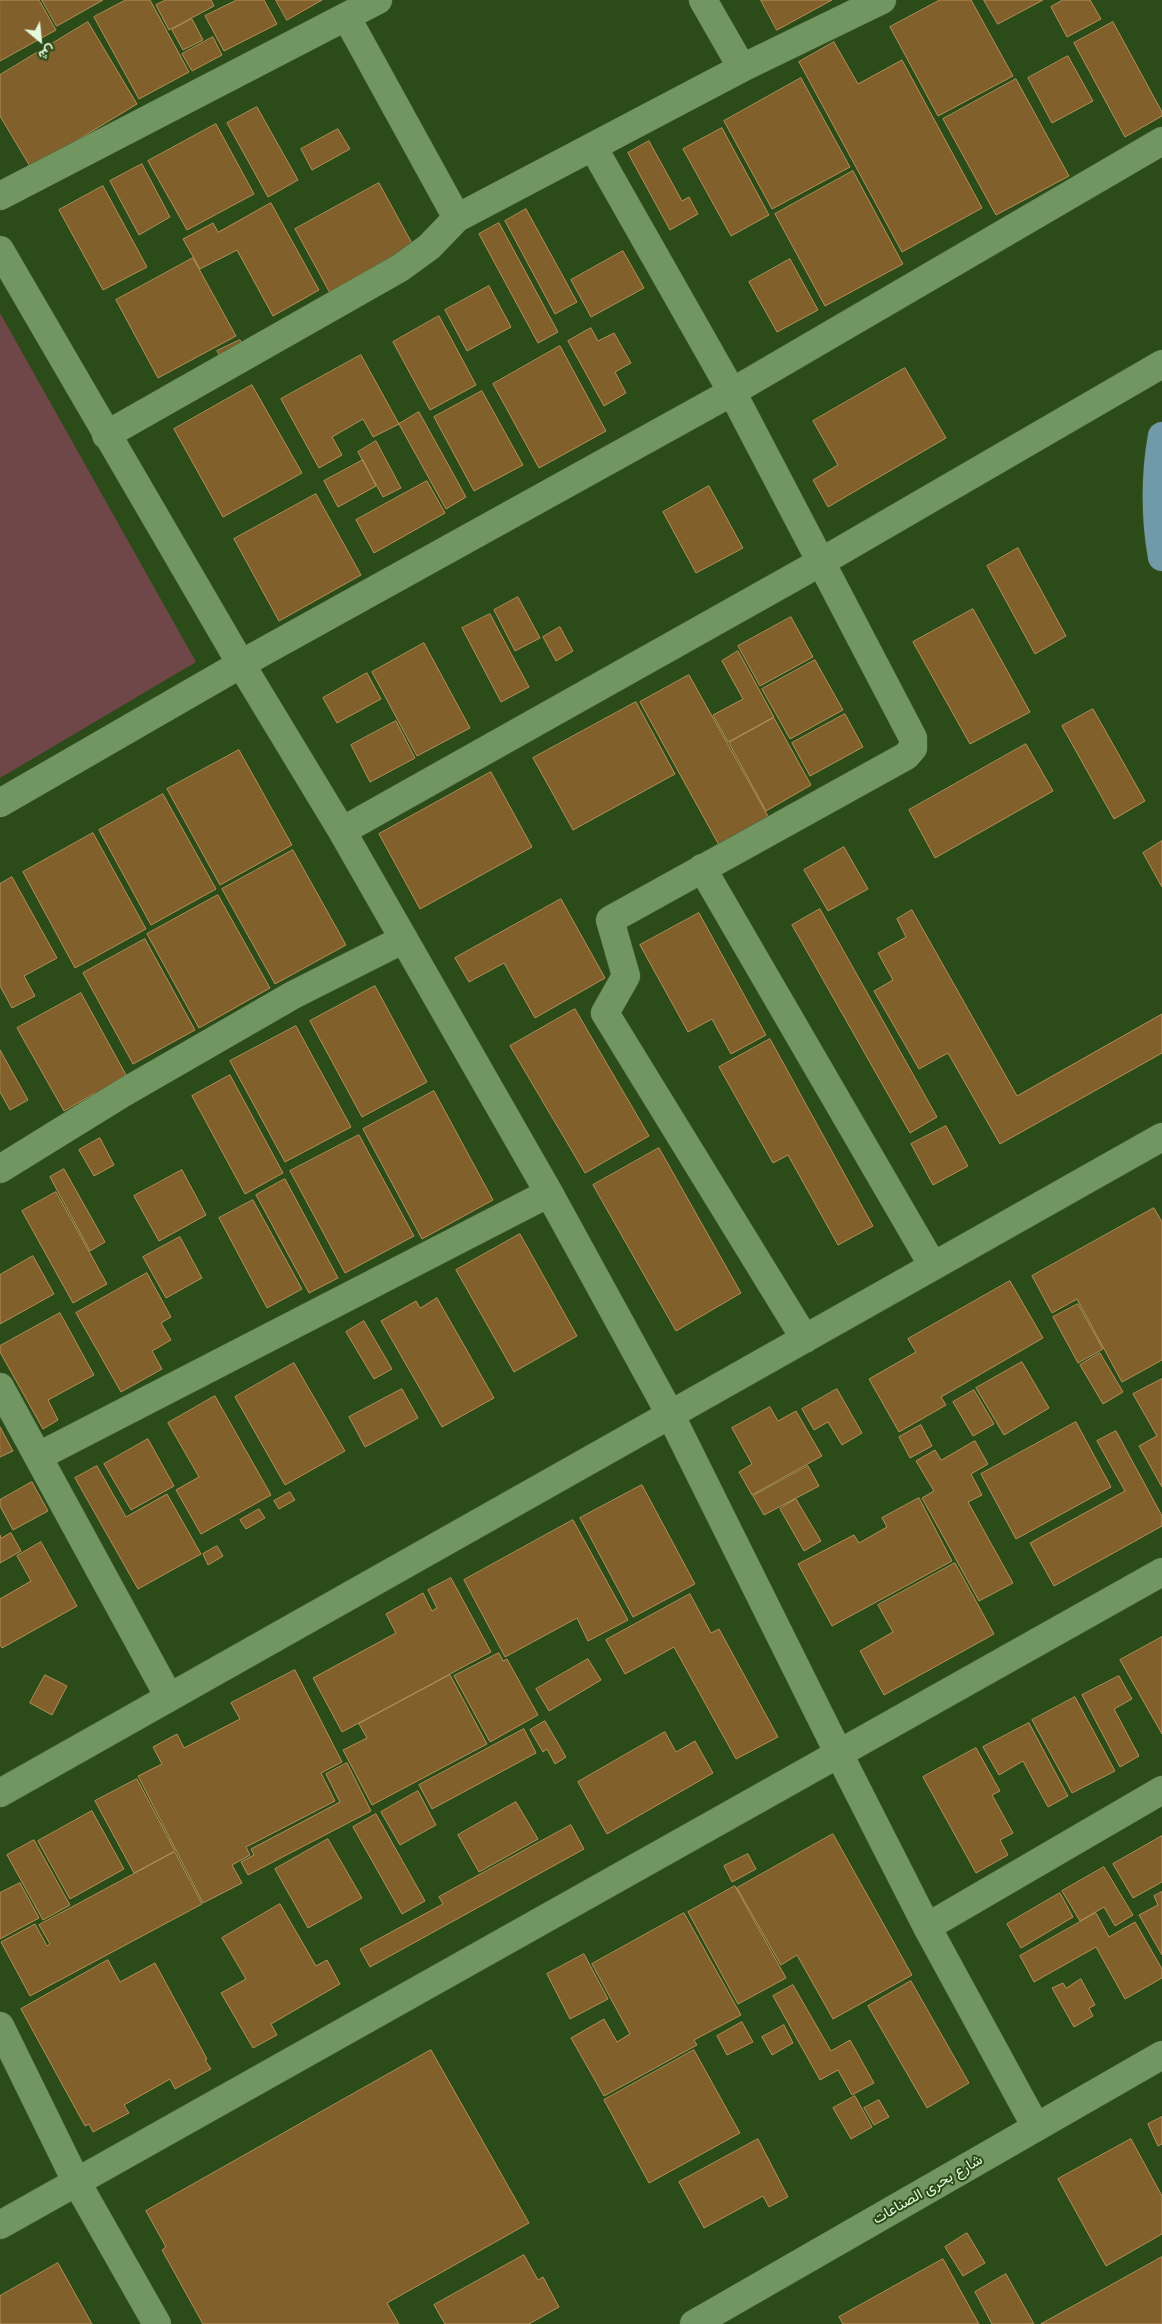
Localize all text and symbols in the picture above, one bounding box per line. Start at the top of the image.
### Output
north arrow [15,15,65,65]
text: ش [35,40,59,66]
street label: شارع بحرى الصناعات [870,2151,986,2229]

